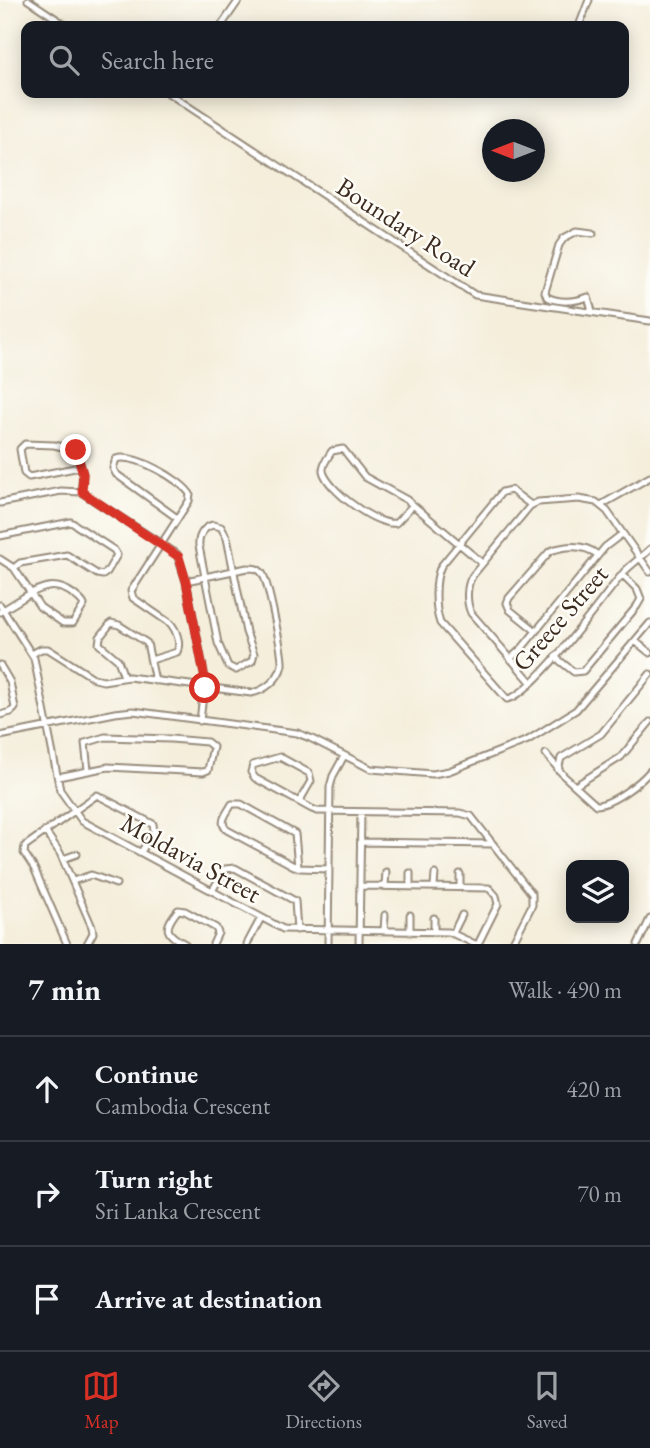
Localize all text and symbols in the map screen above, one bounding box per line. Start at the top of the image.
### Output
search box [21,21,629,98]
icon: search [45,41,83,79]
text: Search here [101,43,214,77]
north arrow [482,119,545,182]
street label: Boundary Road [330,169,483,285]
route end [60,434,91,465]
street label: Greece Street [505,558,615,678]
route start [189,672,220,703]
street label: Moldavia Street [115,806,267,910]
map controls [566,860,629,923]
button: layers [566,860,629,923]
text: 7 min [28,970,101,1009]
text: Walk · 490 m [508,975,622,1005]
text: Continue [95,1057,198,1091]
icon: ahead [28,1070,66,1108]
text: 420 m [566,1074,622,1104]
text: Cambodia Crescent [95,1091,270,1121]
text: Turn right [95,1162,213,1196]
icon: right [28,1175,66,1213]
text: 70 m [577,1179,622,1209]
text: Sri Lanka Crescent [95,1196,261,1226]
icon: arrive [28,1280,66,1318]
text: Arrive at destination [95,1282,322,1316]
tab: Map [82,1367,120,1434]
tab: Directions [285,1367,362,1434]
tab: Saved [527,1367,568,1434]

